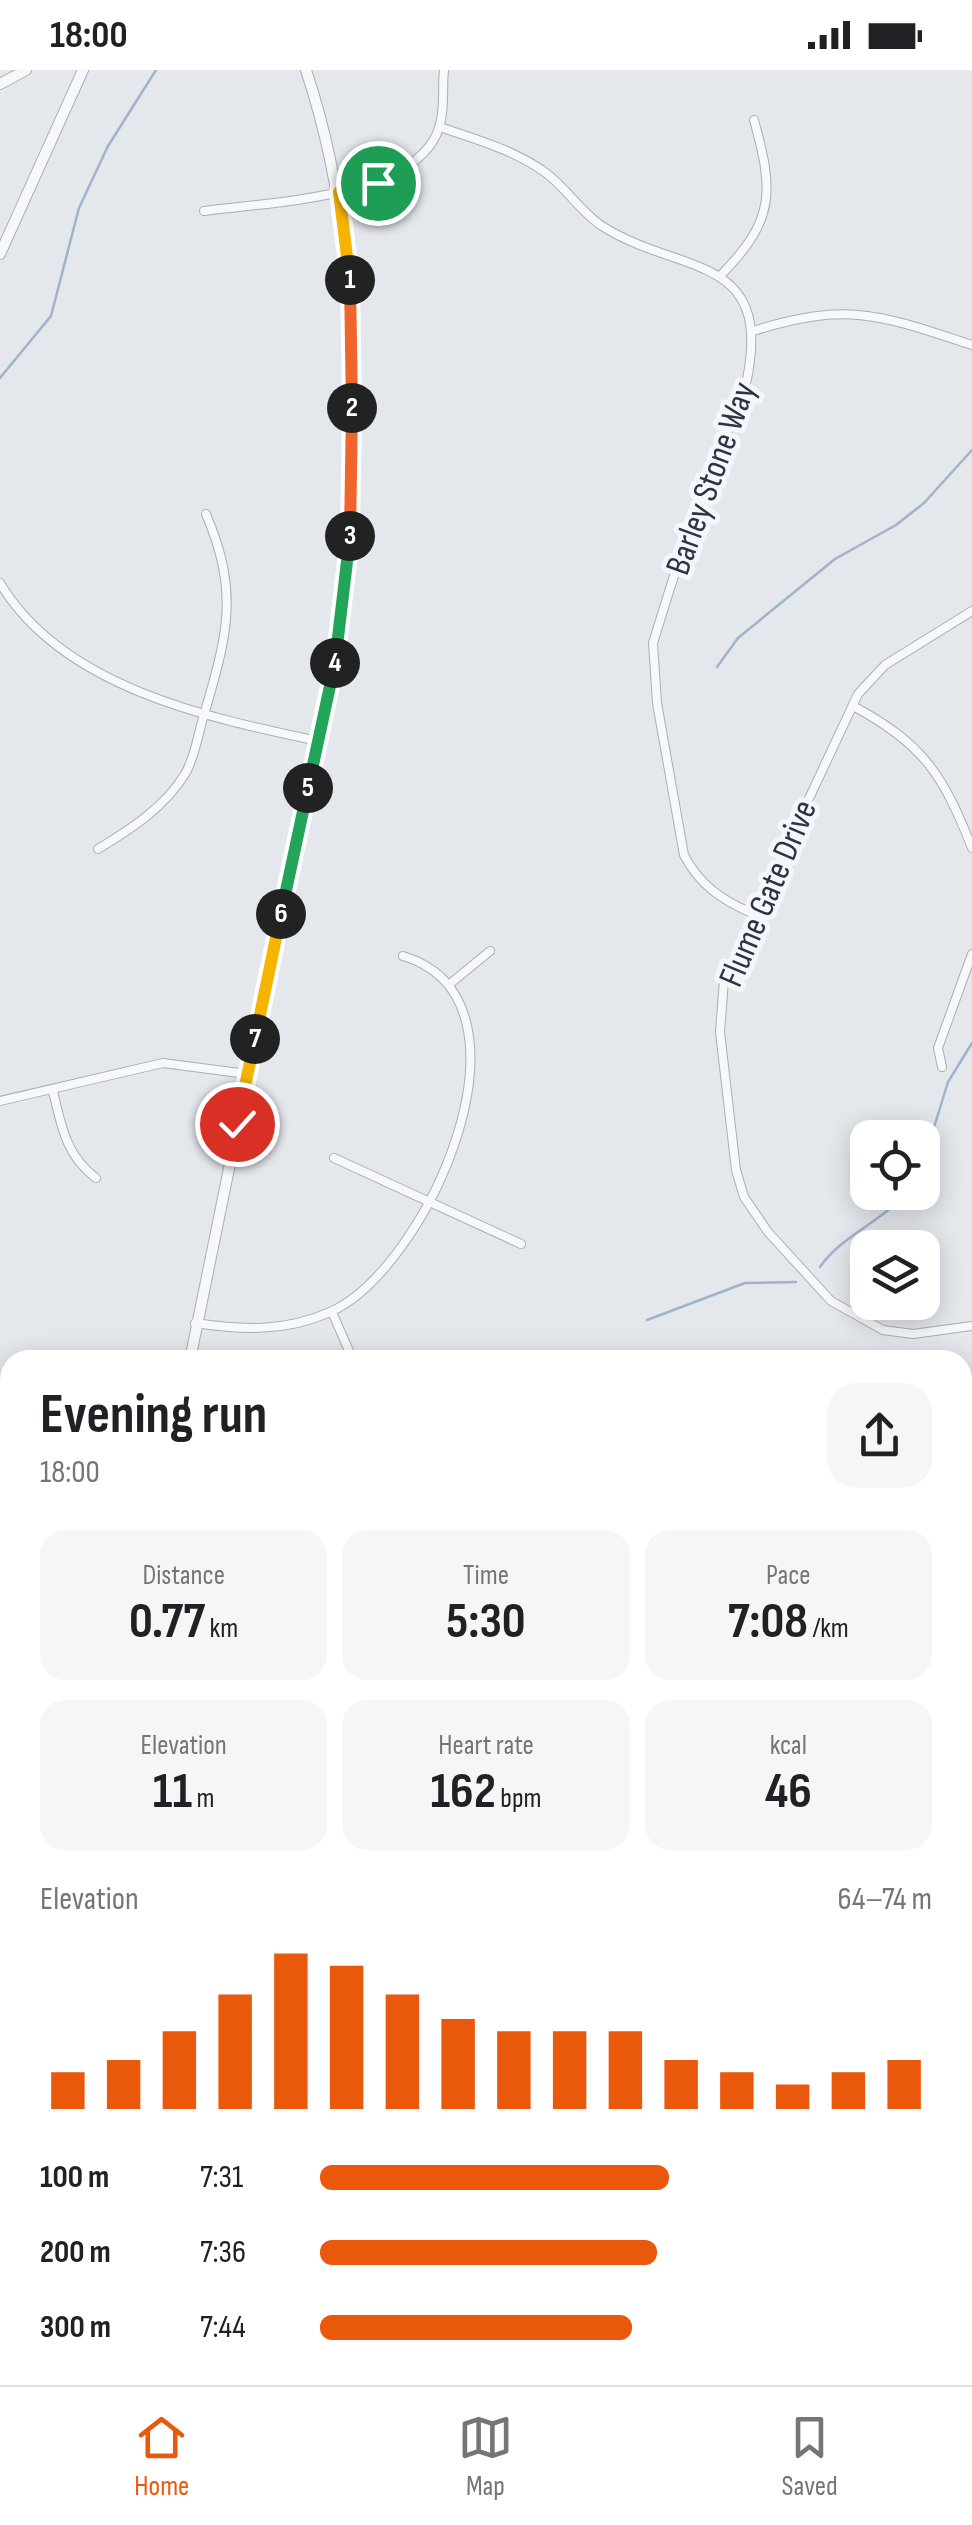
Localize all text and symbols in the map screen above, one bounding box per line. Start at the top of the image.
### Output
text: 18:00 [50,13,128,58]
pin [336,141,421,226]
icon: arrive [351,156,406,211]
pin: 1 [325,255,375,305]
text: 1 [345,263,355,296]
street label: Barley Stone Way [657,376,766,581]
pin: 2 [327,383,377,433]
text: 2 [346,391,358,424]
pin: 3 [325,511,375,561]
text: 3 [344,519,356,552]
pin: 4 [310,638,360,688]
text: 4 [328,646,342,679]
pin: 5 [283,763,333,813]
text: 5 [302,771,314,804]
street label: Flume Gate Drive [710,794,827,993]
pin: 6 [256,889,306,939]
text: 6 [274,897,288,930]
pin: 7 [230,1014,280,1064]
text: 7 [249,1022,261,1055]
pin [195,1082,280,1167]
icon: check [210,1097,265,1152]
map controls [850,1120,940,1320]
button: locate [850,1120,940,1210]
button: layers [850,1230,940,1320]
text: Evening run [40,1382,267,1449]
button: share [827,1383,932,1488]
text: 18:00 [40,1453,100,1492]
text: Distance [142,1559,225,1592]
text: Time [463,1559,509,1592]
text: Pace [766,1559,811,1592]
text: 0.77 [129,1592,205,1652]
text: 5:30 [446,1592,526,1652]
text: 7:08 [728,1592,808,1652]
text: km [205,1612,238,1645]
text: /km [808,1612,849,1645]
text: Elevation [140,1729,227,1762]
text: Heart rate [438,1729,534,1762]
text: kcal [770,1729,807,1762]
text: 11 [153,1762,192,1822]
text: 162 [431,1762,496,1822]
text: 46 [765,1762,812,1822]
text: m [192,1782,214,1815]
text: bpm [496,1782,541,1815]
text: Elevation [40,1880,139,1919]
text: 64–74 m [837,1880,932,1919]
text: 100 m [40,2158,109,2197]
text: 7:31 [200,2158,243,2197]
text: 200 m [40,2233,111,2272]
text: 7:36 [200,2233,246,2272]
text: 300 m [40,2308,111,2347]
text: 7:44 [200,2308,246,2347]
tab: Home [134,2410,189,2503]
tab: Map [458,2410,513,2503]
tab: Saved [782,2410,838,2503]

